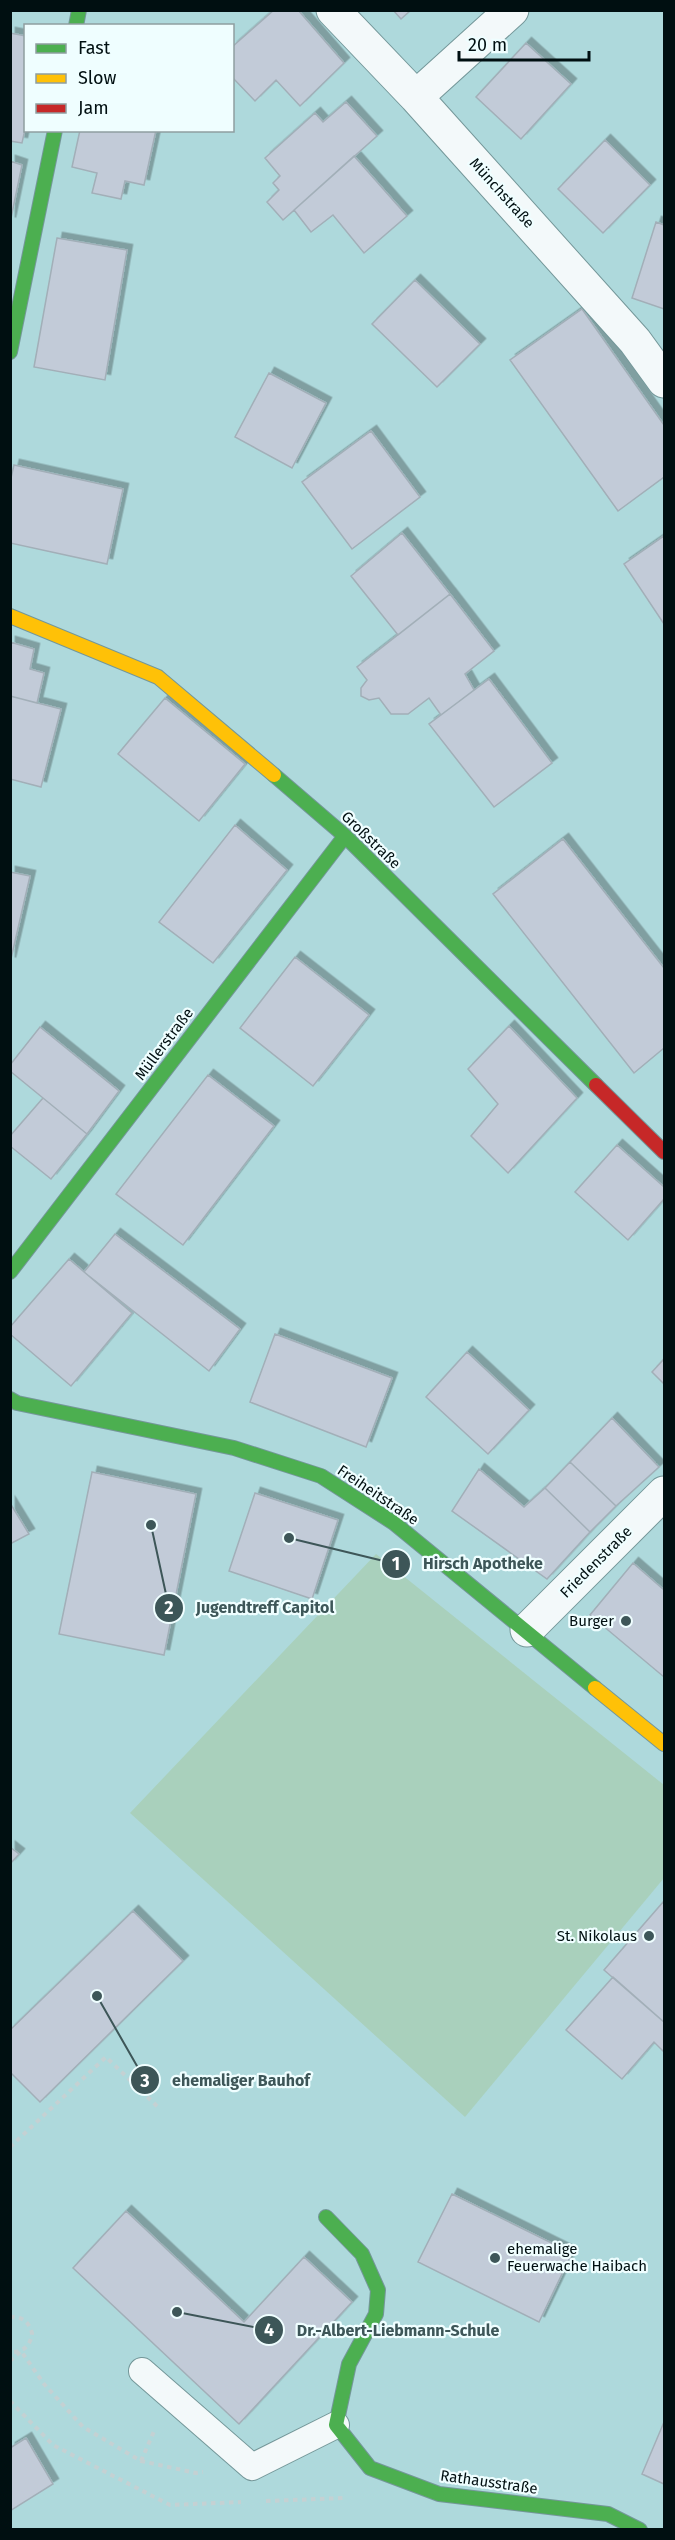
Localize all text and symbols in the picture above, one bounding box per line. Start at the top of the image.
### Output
legend [24,24,234,132]
scale bar [459,24,590,62]
text: 20 m [468,34,507,56]
text: Fast [78,37,111,59]
text: Slow [78,67,117,89]
text: Jam [78,97,109,119]
street label: Münchstraße [466,154,538,232]
street label: Großstraße [338,807,404,873]
street label: Müllerstraße [131,1004,197,1084]
street label: Freiheitstraße [334,1461,422,1529]
street label: Friedenstraße [556,1522,636,1602]
callout: Hirsch Apotheke [381,1547,555,1581]
text: 1 [392,1553,400,1575]
text: Hirsch Apotheke [423,1554,543,1573]
callout: Jugendtreff Capitol [154,1591,346,1625]
text: 2 [164,1597,174,1619]
text: Jugendtreff Capitol [195,1598,334,1617]
place label: Burger [569,1612,614,1630]
marker: Burger [619,1614,633,1628]
place label: St. Nikolaus [557,1927,637,1945]
marker: St. Nikolaus [642,1929,656,1943]
callout: ehemaliger Bauhof [130,2063,322,2097]
text: 3 [139,2070,150,2092]
text: ehemaliger Bauhof [172,2071,311,2090]
place label: ehemalige Feuerwache Haibach [507,2240,647,2275]
marker: ehemalige Feuerwache Haibach [488,2251,502,2265]
callout: Dr.-Albert-Liebmann-Schule [254,2313,511,2347]
text: 4 [264,2319,274,2341]
text: Dr.-Albert-Liebmann-Schule [297,2321,499,2340]
street label: Rathausstraße [439,2466,539,2498]

